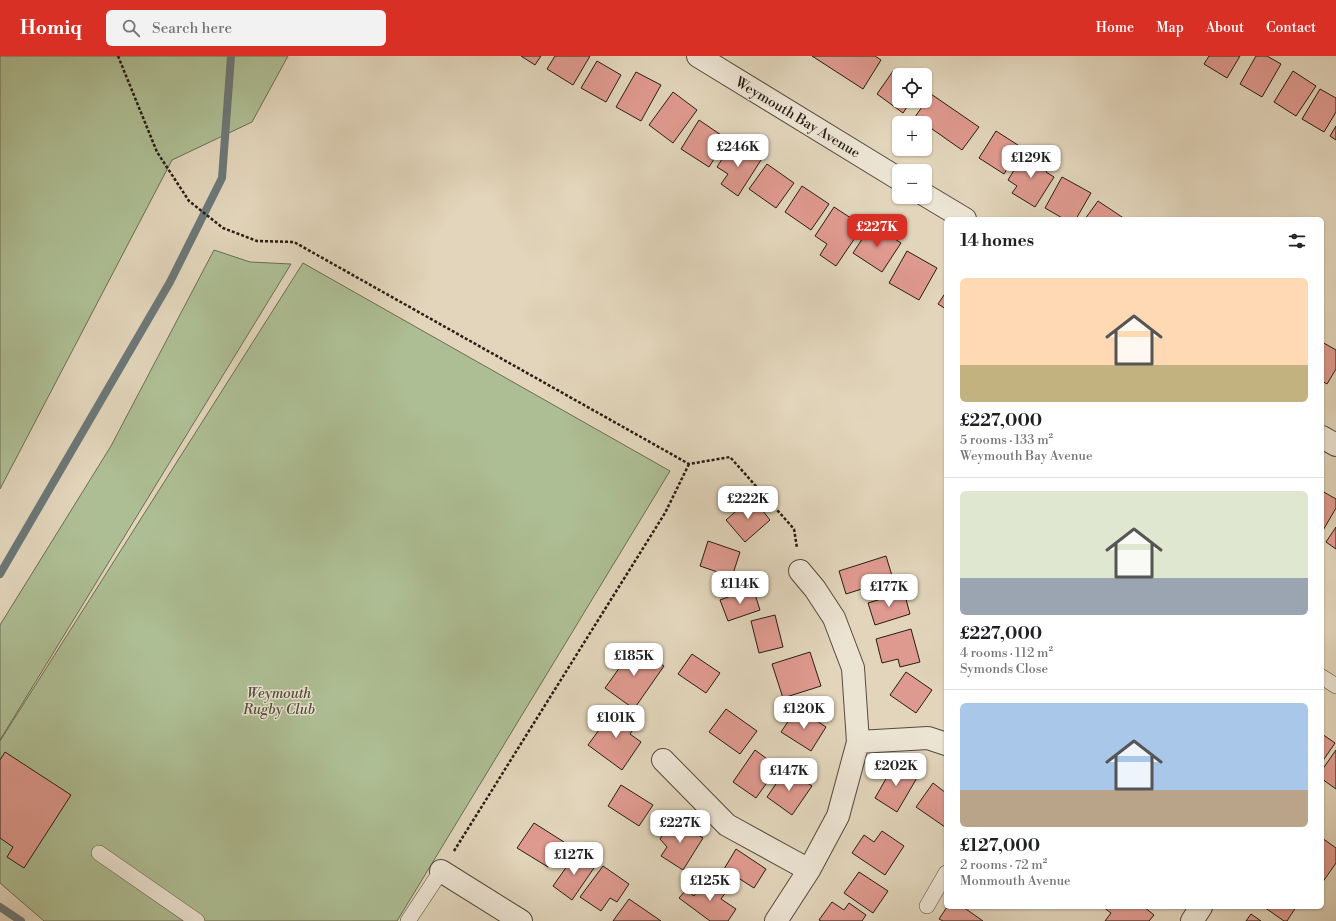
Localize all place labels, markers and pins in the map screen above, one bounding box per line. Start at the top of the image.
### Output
pin: £246K [710,134,766,168]
pin: £129K [1003,145,1059,179]
pin: £227K [849,214,905,248]
pin: £222K [720,486,776,520]
pin: £114K [712,571,768,605]
pin: £177K [861,574,917,608]
pin: £185K [606,643,662,677]
pin: £120K [776,696,832,730]
pin: £101K [588,705,644,739]
pin: £202K [868,753,924,787]
pin: £147K [761,758,817,792]
pin: £227K [652,810,708,844]
pin: £127K [546,842,602,876]
pin: £125K [682,868,738,902]

